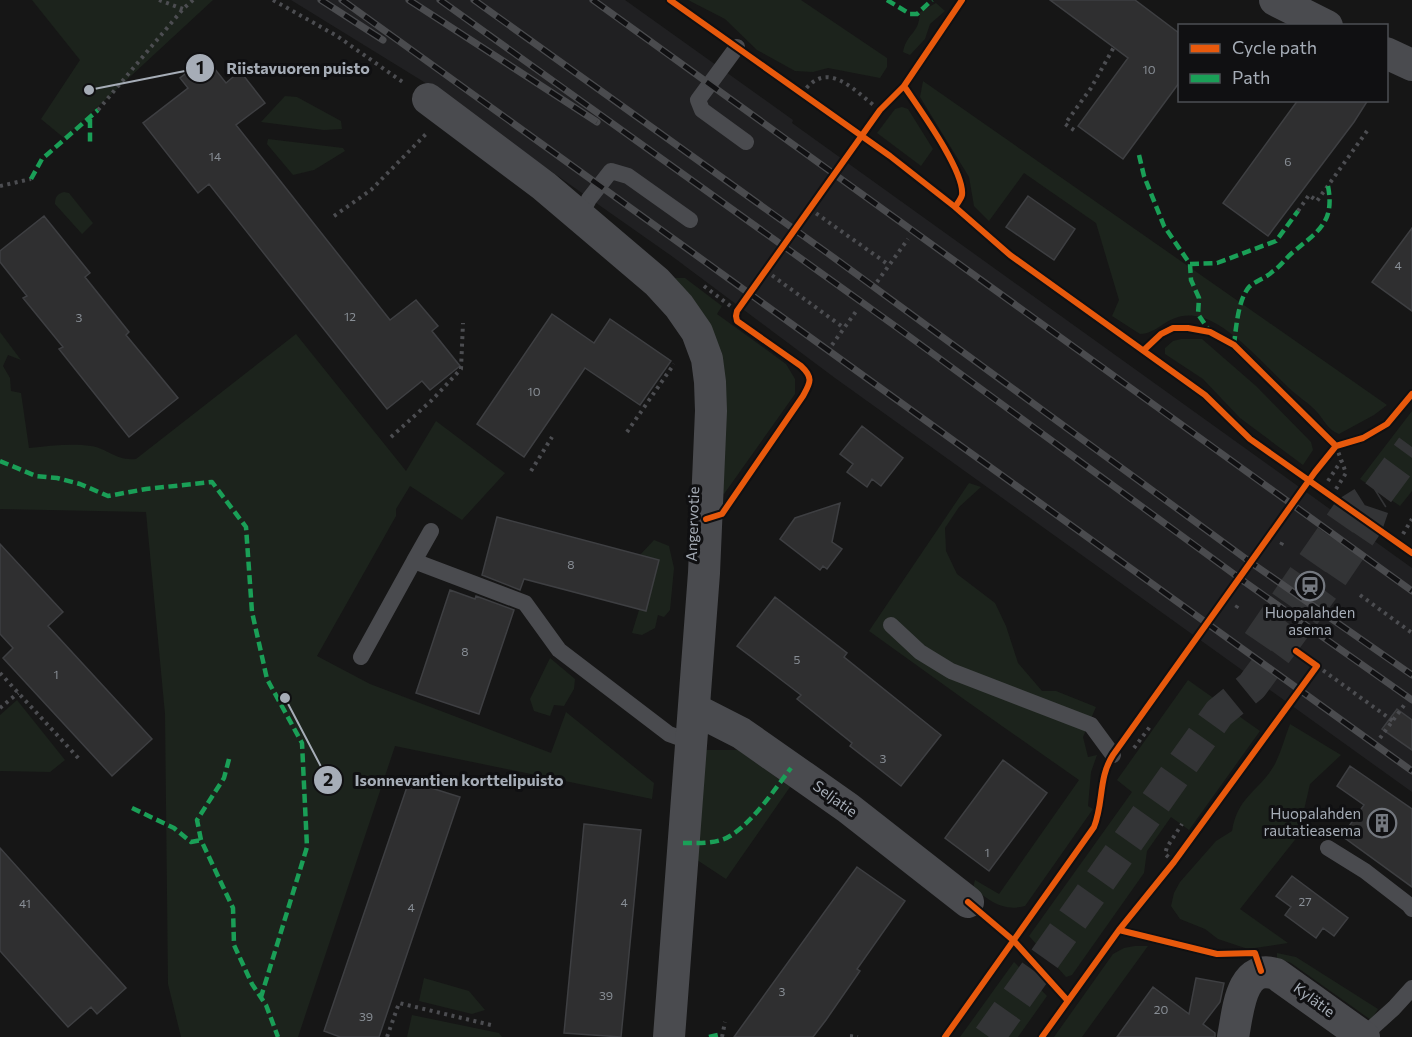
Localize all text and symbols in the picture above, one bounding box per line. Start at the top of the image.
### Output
legend [1178,24,1388,102]
text: Cycle path [1232,36,1317,58]
callout: Riistavuoren puisto [185,51,382,85]
text: 1 [196,56,204,78]
text: Riistavuoren puisto [226,58,370,77]
house number: 10 [1143,62,1156,76]
text: Path [1232,66,1270,88]
house number: 14 [209,149,221,163]
house number: 6 [1284,154,1292,168]
house number: 4 [1394,258,1402,272]
house number: 12 [344,309,356,323]
house number: 3 [76,310,83,324]
house number: 10 [528,384,541,398]
street label: Angervotie [682,486,702,562]
house number: 8 [567,557,575,571]
station icon: Huopalahden asema [1294,570,1326,602]
place label: Huopalahden asema [1265,603,1355,638]
house number: 8 [461,644,469,658]
house number: 5 [794,652,801,666]
house number: 1 [53,667,59,681]
house number: 3 [880,751,887,765]
callout: Isonnevantien korttelipuisto [313,763,576,797]
text: 2 [323,768,333,790]
text: Isonnevantien korttelipuisto [354,770,564,789]
street label: Seljatie [810,776,861,820]
place label: Huopalahden rautatieasema [1264,804,1361,839]
building icon: Huopalahden rautatieasema [1366,807,1398,839]
house number: 1 [984,845,990,859]
house number: 27 [1299,894,1311,908]
house number: 4 [620,895,628,909]
house number: 41 [19,896,31,910]
house number: 4 [407,900,415,914]
street label: Kylätie [1290,978,1339,1020]
house number: 3 [779,984,786,998]
house number: 39 [599,988,613,1002]
house number: 20 [1154,1002,1168,1016]
house number: 39 [359,1009,373,1023]

